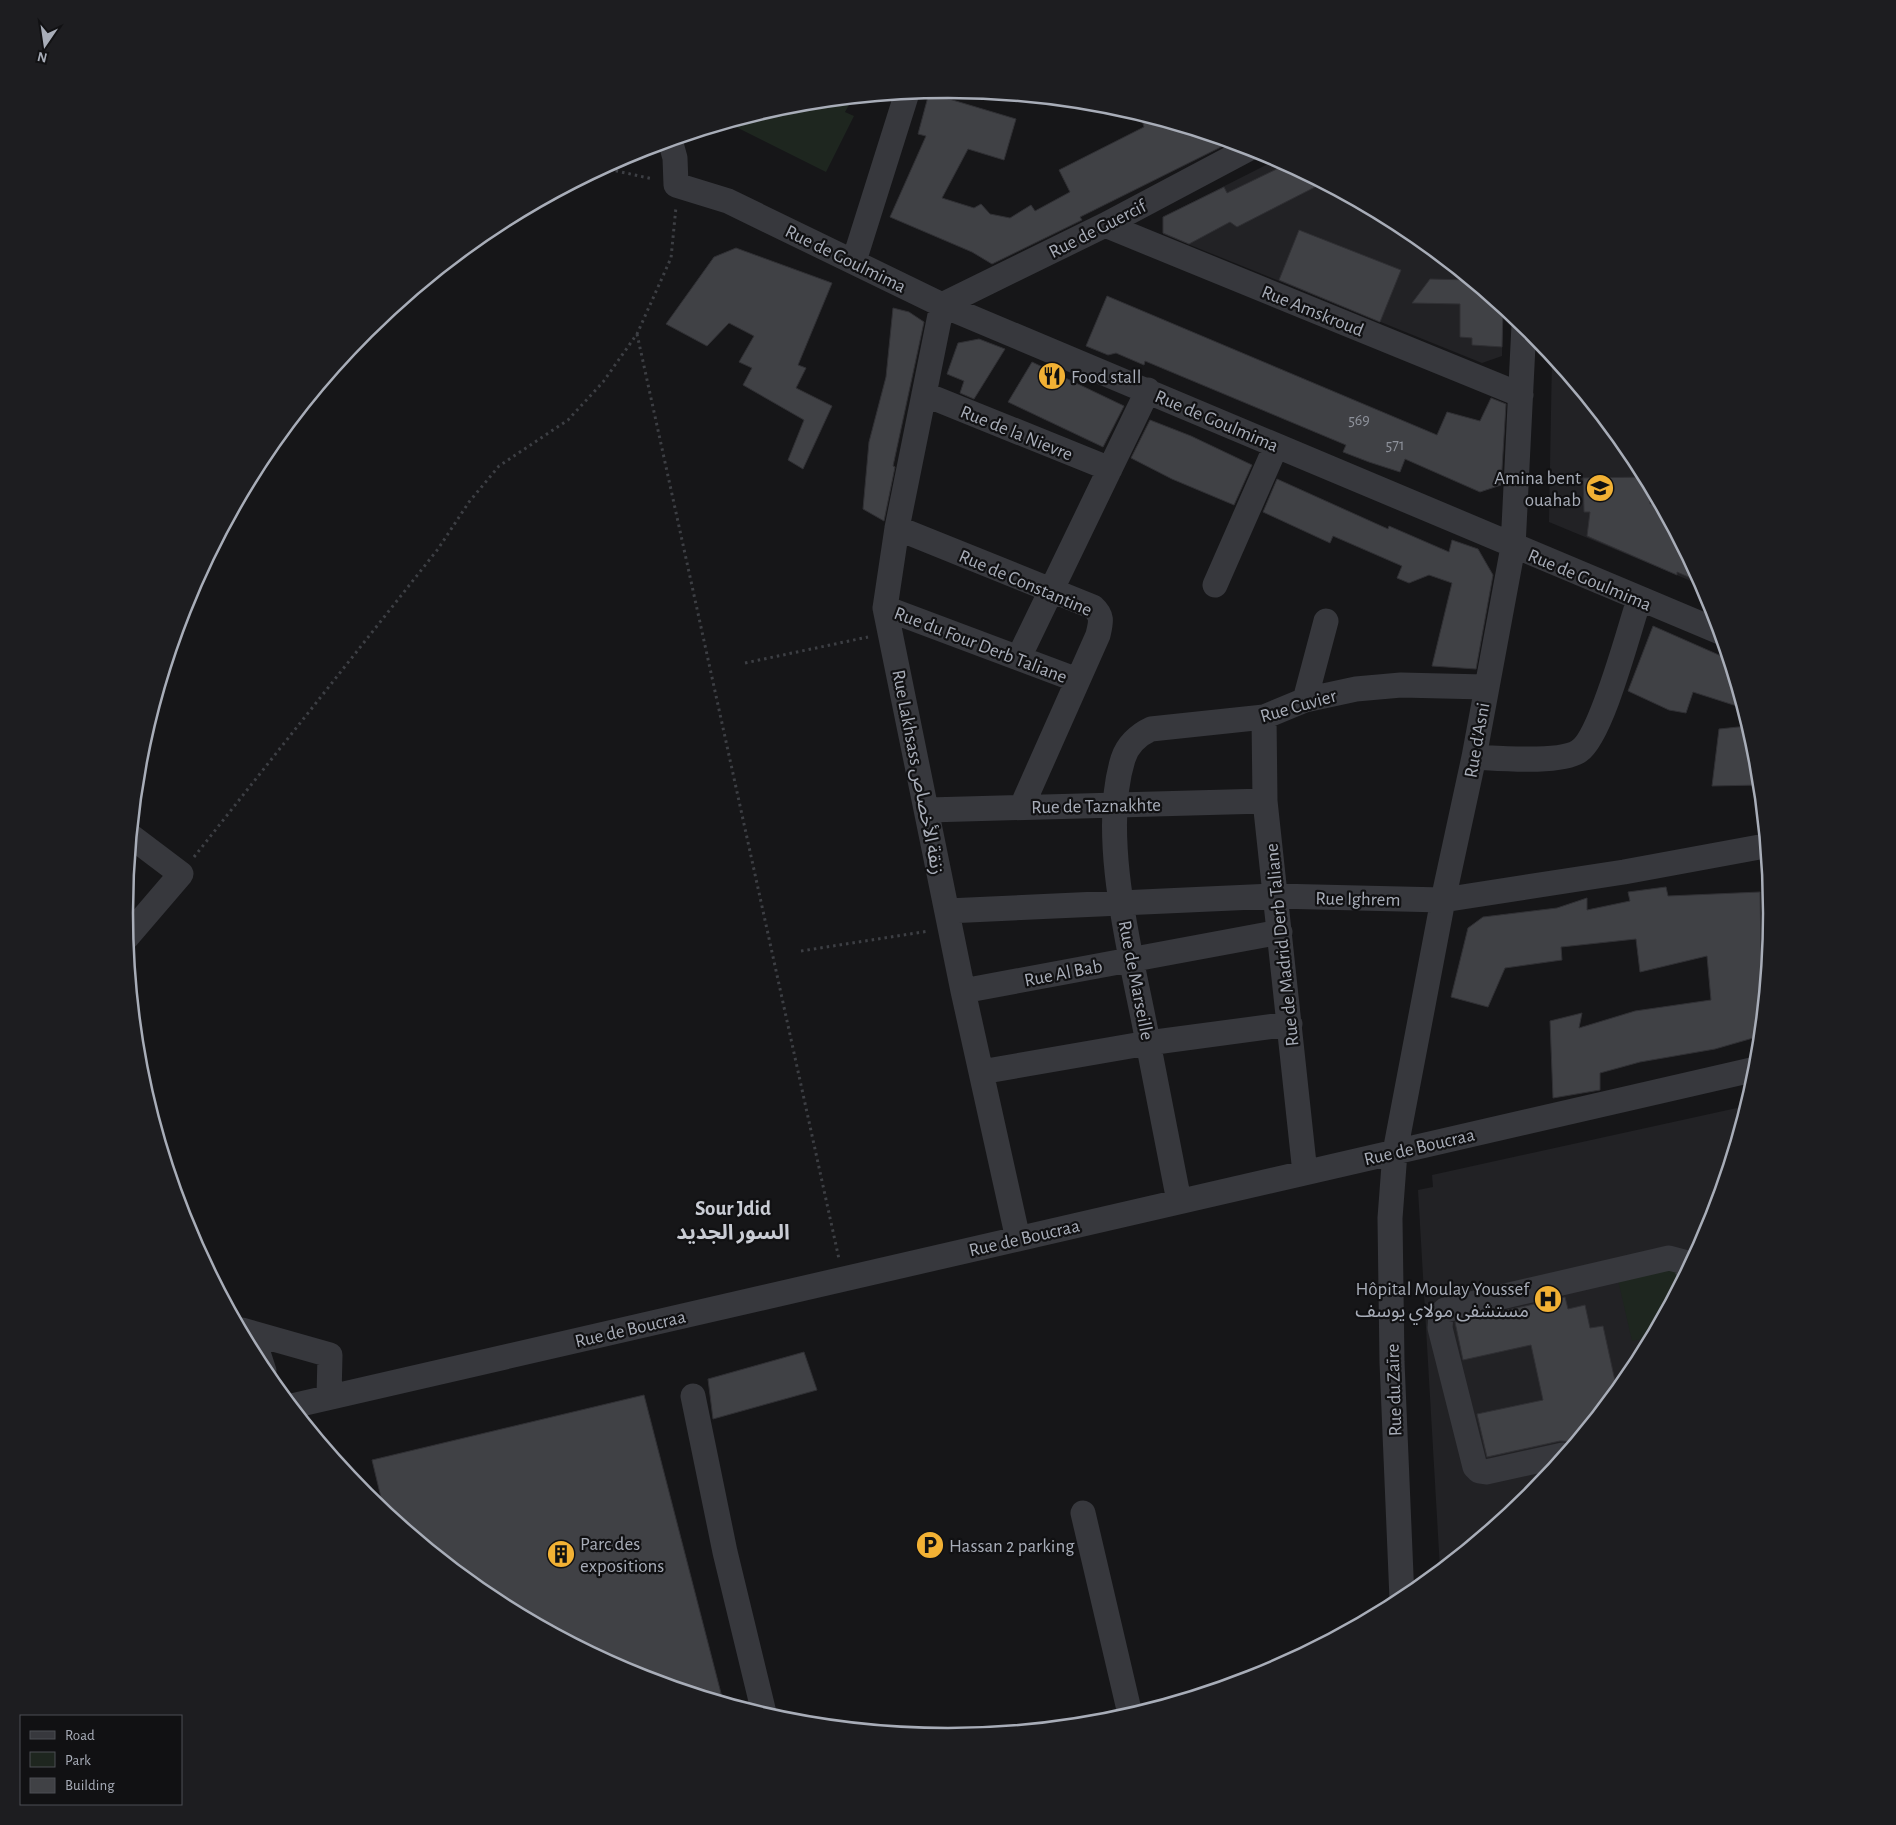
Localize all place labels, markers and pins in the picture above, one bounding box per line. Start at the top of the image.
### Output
restaurant icon: Food stall [1037,361,1067,391]
place label: Food stall [1071,368,1141,387]
place label: Amina bent ouahab [1494,469,1581,510]
school or university icon: Amina bent ouahab [1585,473,1615,503]
place label: Hôpital Moulay Youssef مستشفى مولاي يوسف [1355,1280,1530,1325]
hospital icon: Hôpital Moulay Youssef مستشفى مولاي يوسف [1533,1284,1563,1314]
parking icon: Hassan 2 parking [915,1530,945,1560]
place label: Parc des expositions [580,1535,664,1576]
place label: Hassan 2 parking [949,1537,1075,1556]
building icon: Parc des expositions [546,1539,576,1569]

